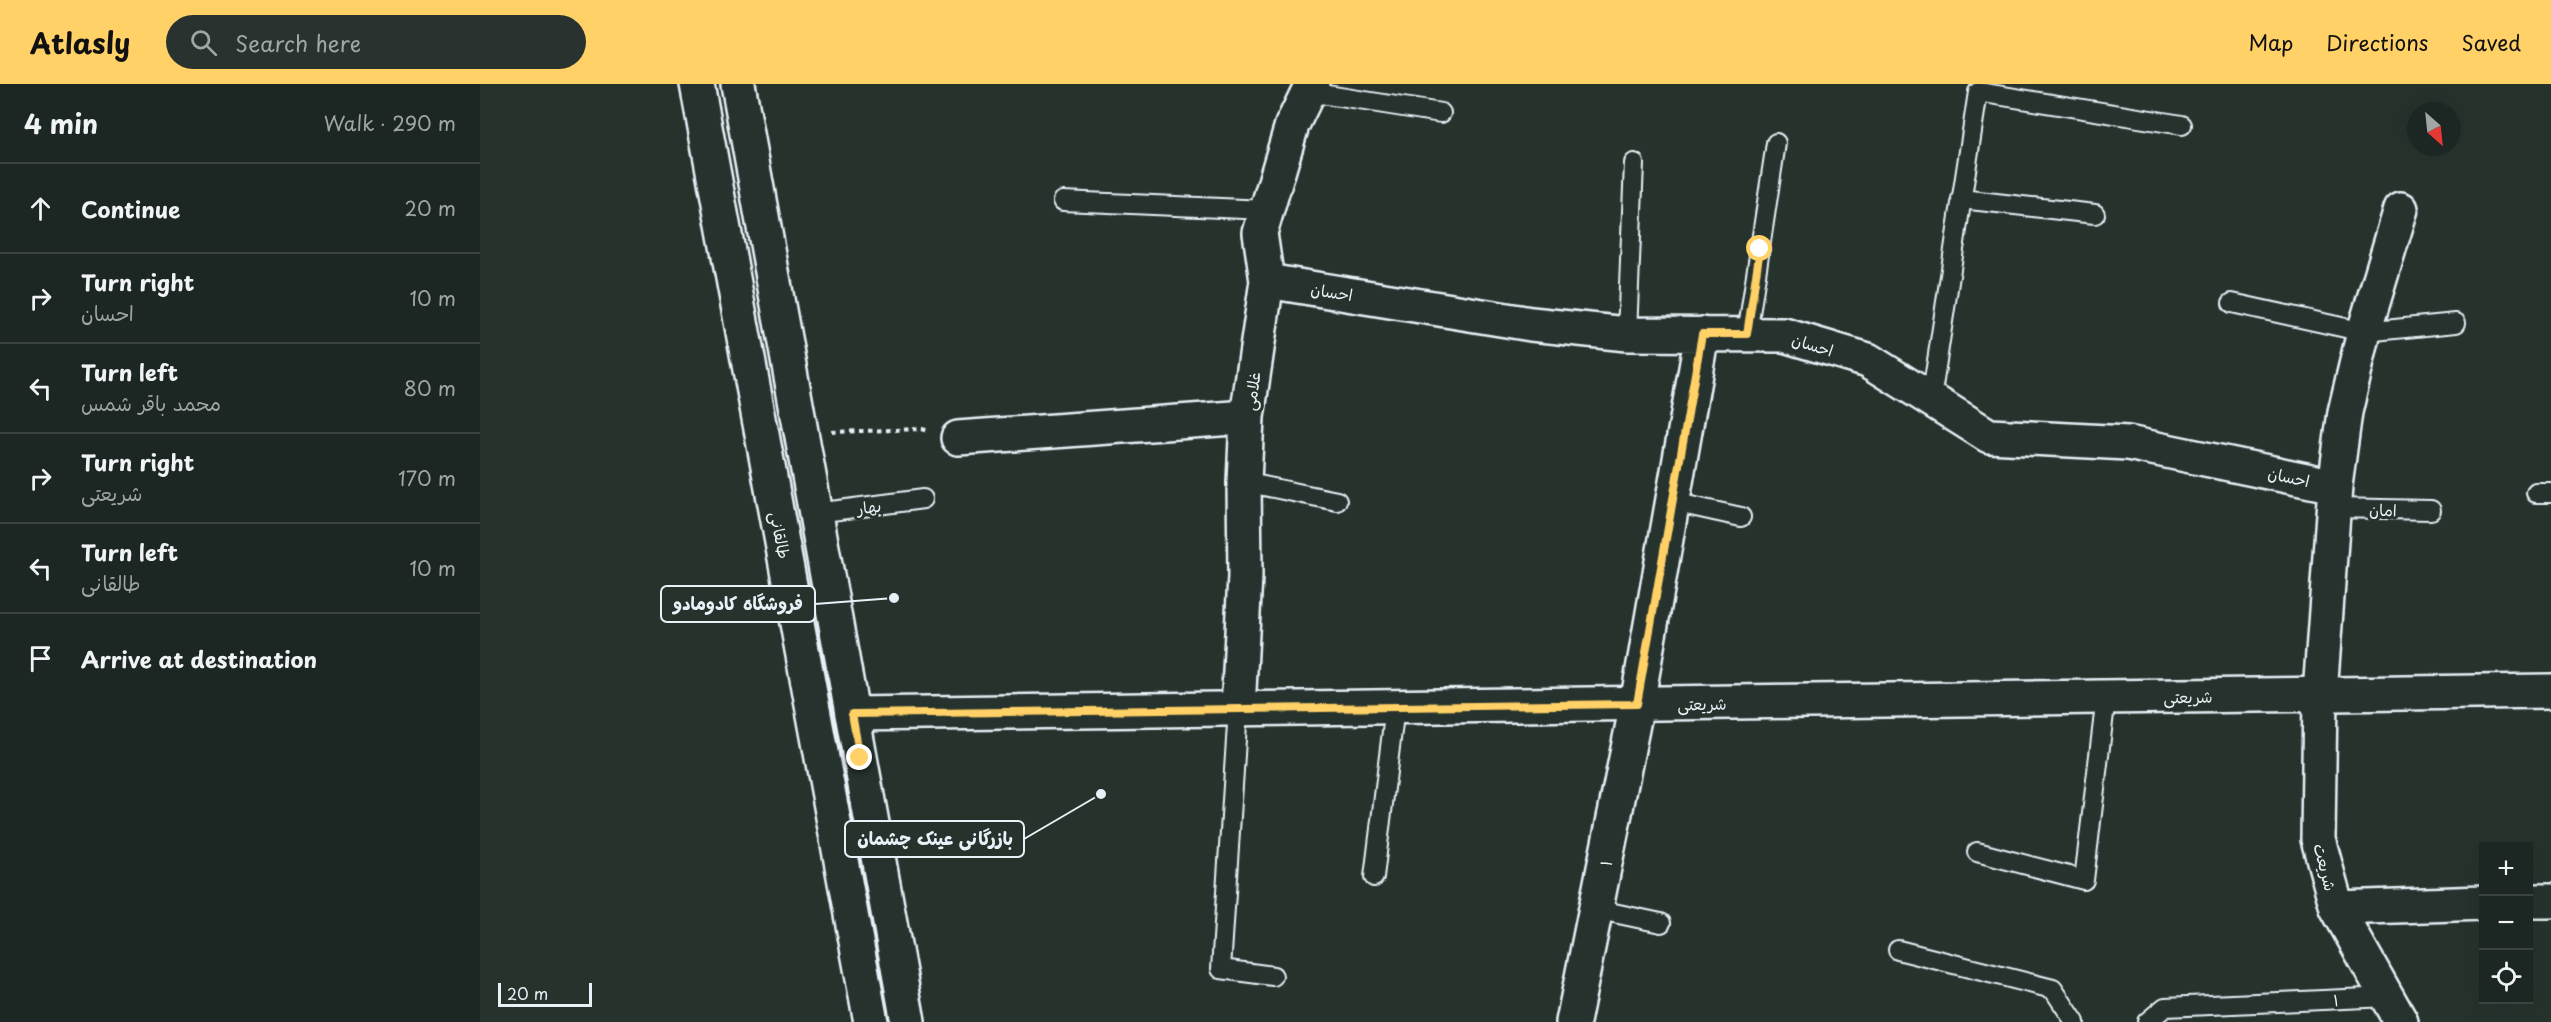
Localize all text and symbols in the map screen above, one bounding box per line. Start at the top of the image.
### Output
search box [166,15,586,69]
text: Atlasly [30,21,130,64]
icon: search [187,26,220,59]
text: Search here [235,26,361,59]
text: Map [2248,26,2293,58]
text: Directions [2326,26,2428,58]
text: Saved [2461,26,2521,58]
north arrow [2407,102,2461,156]
text: 4 min [24,104,98,143]
text: Walk · 290 m [324,108,456,138]
icon: ahead [24,192,57,225]
text: Continue [81,192,180,225]
text: 20 m [404,193,456,223]
route start [1746,235,1772,261]
text: Turn right [81,265,194,298]
street label: احسان [1309,276,1355,306]
icon: right [24,282,57,315]
text: 10 m [409,283,456,313]
text: احسان [81,298,134,328]
street label: احسان [1789,326,1837,362]
text: Turn left [81,355,178,388]
street label: غلامی [1236,370,1266,412]
icon: left [24,372,57,405]
text: 80 m [404,373,456,403]
text: محمد باقر شمس [81,388,221,418]
text: Turn right [81,445,194,478]
street label: احسان [2266,460,2312,492]
icon: right [24,462,57,495]
text: 170 m [398,463,456,493]
text: شریعتی [81,478,142,508]
street label: بهار [853,493,883,520]
street label: امان [2369,497,2397,521]
street label: طالقانی [765,509,797,561]
text: Turn left [81,535,178,568]
icon: left [24,552,57,585]
text: 10 m [409,553,456,583]
text: طالقانی [81,568,140,598]
callout: فروشگاه کادومادو [661,586,815,622]
text: فروشگاه کادومادو [671,589,803,616]
icon: arrive [24,642,57,675]
text: Arrive at destination [81,642,317,675]
street label: شریعتی [2163,684,2213,708]
street label: شریعتی [1677,691,1727,715]
route end [846,744,872,770]
callout: بازرگانی عینک چشمان [845,821,1024,857]
text: بازرگانی عینک چشمان [857,824,1013,851]
street label: شریعت [2309,841,2343,893]
map controls [2479,842,2533,1004]
button: + [2479,842,2533,896]
street label: ۱ [1593,858,1617,868]
button: − [2479,896,2533,950]
button: locate [2479,950,2533,1004]
scale bar [498,980,592,1008]
text: 20 m [507,981,548,1005]
street label: ۱ [2332,987,2340,1011]

